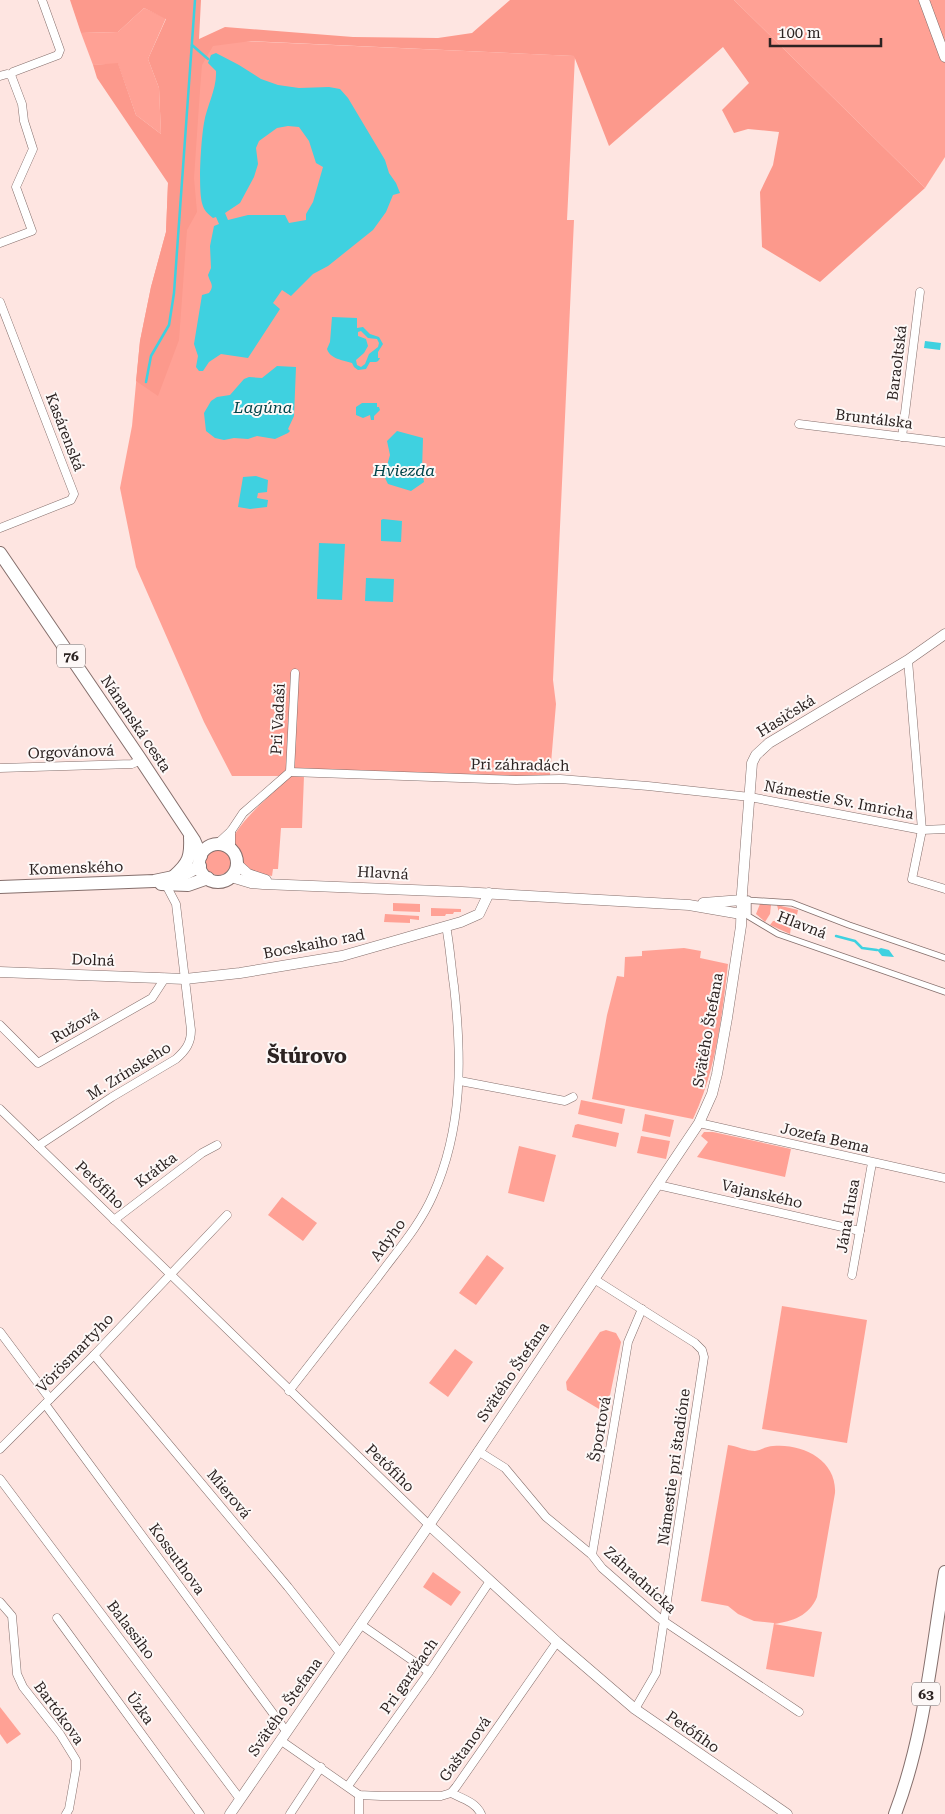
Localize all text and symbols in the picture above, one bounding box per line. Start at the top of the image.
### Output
scale bar [770,15,881,47]
text: 100 m [778,24,821,42]
street label: Baraoltská [883,324,911,402]
street label: Kasárenská [42,390,88,474]
water label: Lagúna [233,398,293,417]
street label: Bruntálska [834,405,914,433]
water label: Hviezda [372,461,435,480]
road number: 76 [57,644,85,668]
street label: Nánanská cesta [97,672,175,776]
street label: Pri Vadaši [267,683,289,755]
street label: Hasičská [754,691,818,741]
street label: Orgovánová [27,741,115,763]
street label: Pri záhradách [470,755,570,775]
street label: Námestie Sv. Imricha [763,777,915,823]
street label: Komenského [28,857,124,879]
street label: Hlavná [357,863,409,883]
street label: Hlavná [775,907,829,943]
street label: Bocskaiho rad [262,925,367,963]
street label: Dolná [71,950,115,970]
street label: Svätého Štefana [689,971,727,1089]
street label: Ružová [48,1005,102,1047]
street label: M. Zrínskeho [84,1038,174,1104]
district label: Štúrovo [267,1043,347,1068]
street label: Jozefa Bema [779,1119,871,1157]
street label: Krátka [132,1148,180,1192]
street label: Petőfiho [72,1157,128,1213]
street label: Vajanského [720,1176,804,1212]
street label: Jána Husa [833,1178,863,1254]
street label: Adyho [367,1215,409,1265]
street label: Vörösmartyho [33,1310,117,1396]
street label: Svätého Štefana [473,1319,553,1425]
street label: Námestie pri štadióne [654,1387,694,1547]
street label: Športová [585,1395,615,1463]
street label: Petőfiho [362,1440,418,1496]
street label: Mierová [203,1466,255,1522]
street label: Kossuthova [145,1520,209,1598]
street label: Záhradnícka [600,1543,680,1617]
street label: Balassiho [103,1597,159,1663]
street label: Pri garážach [376,1635,442,1717]
street label: Svätého Štefana [244,1654,326,1760]
street label: Bartókova [30,1678,88,1748]
road number: 63 [912,1682,940,1706]
street label: Úzka [122,1688,159,1728]
street label: Petőfiho [663,1707,723,1757]
street label: Gaštanová [435,1713,495,1785]

